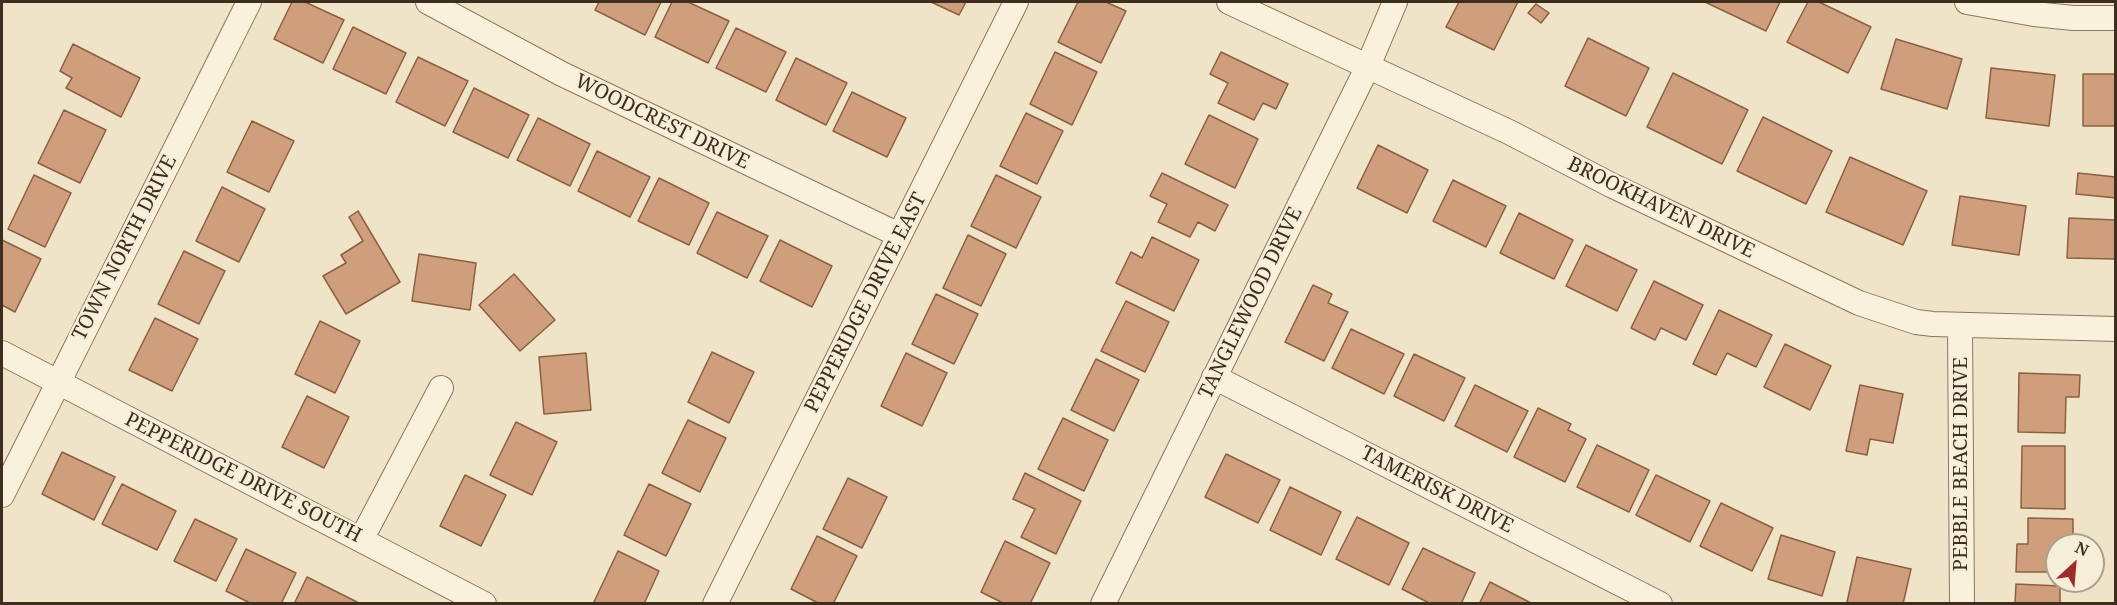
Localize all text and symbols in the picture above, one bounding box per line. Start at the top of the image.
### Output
street label: WOODCREST DRIVE [571,69,753,175]
street label: TOWN NORTH DRIVE [68,151,182,345]
street label: BROOKHAVEN DRIVE [1564,152,1758,264]
street label: PEPPERIDGE DRIVE EAST [800,189,932,417]
street label: TANGLEWOOD DRIVE [1194,203,1308,403]
street label: PEBBLE BEACH DRIVE [1949,357,1973,571]
street label: PEPPERIDGE DRIVE SOUTH [121,408,365,548]
street label: TAMERISK DRIVE [1357,441,1517,539]
north arrow [2045,533,2105,593]
text: N [2072,536,2092,561]

